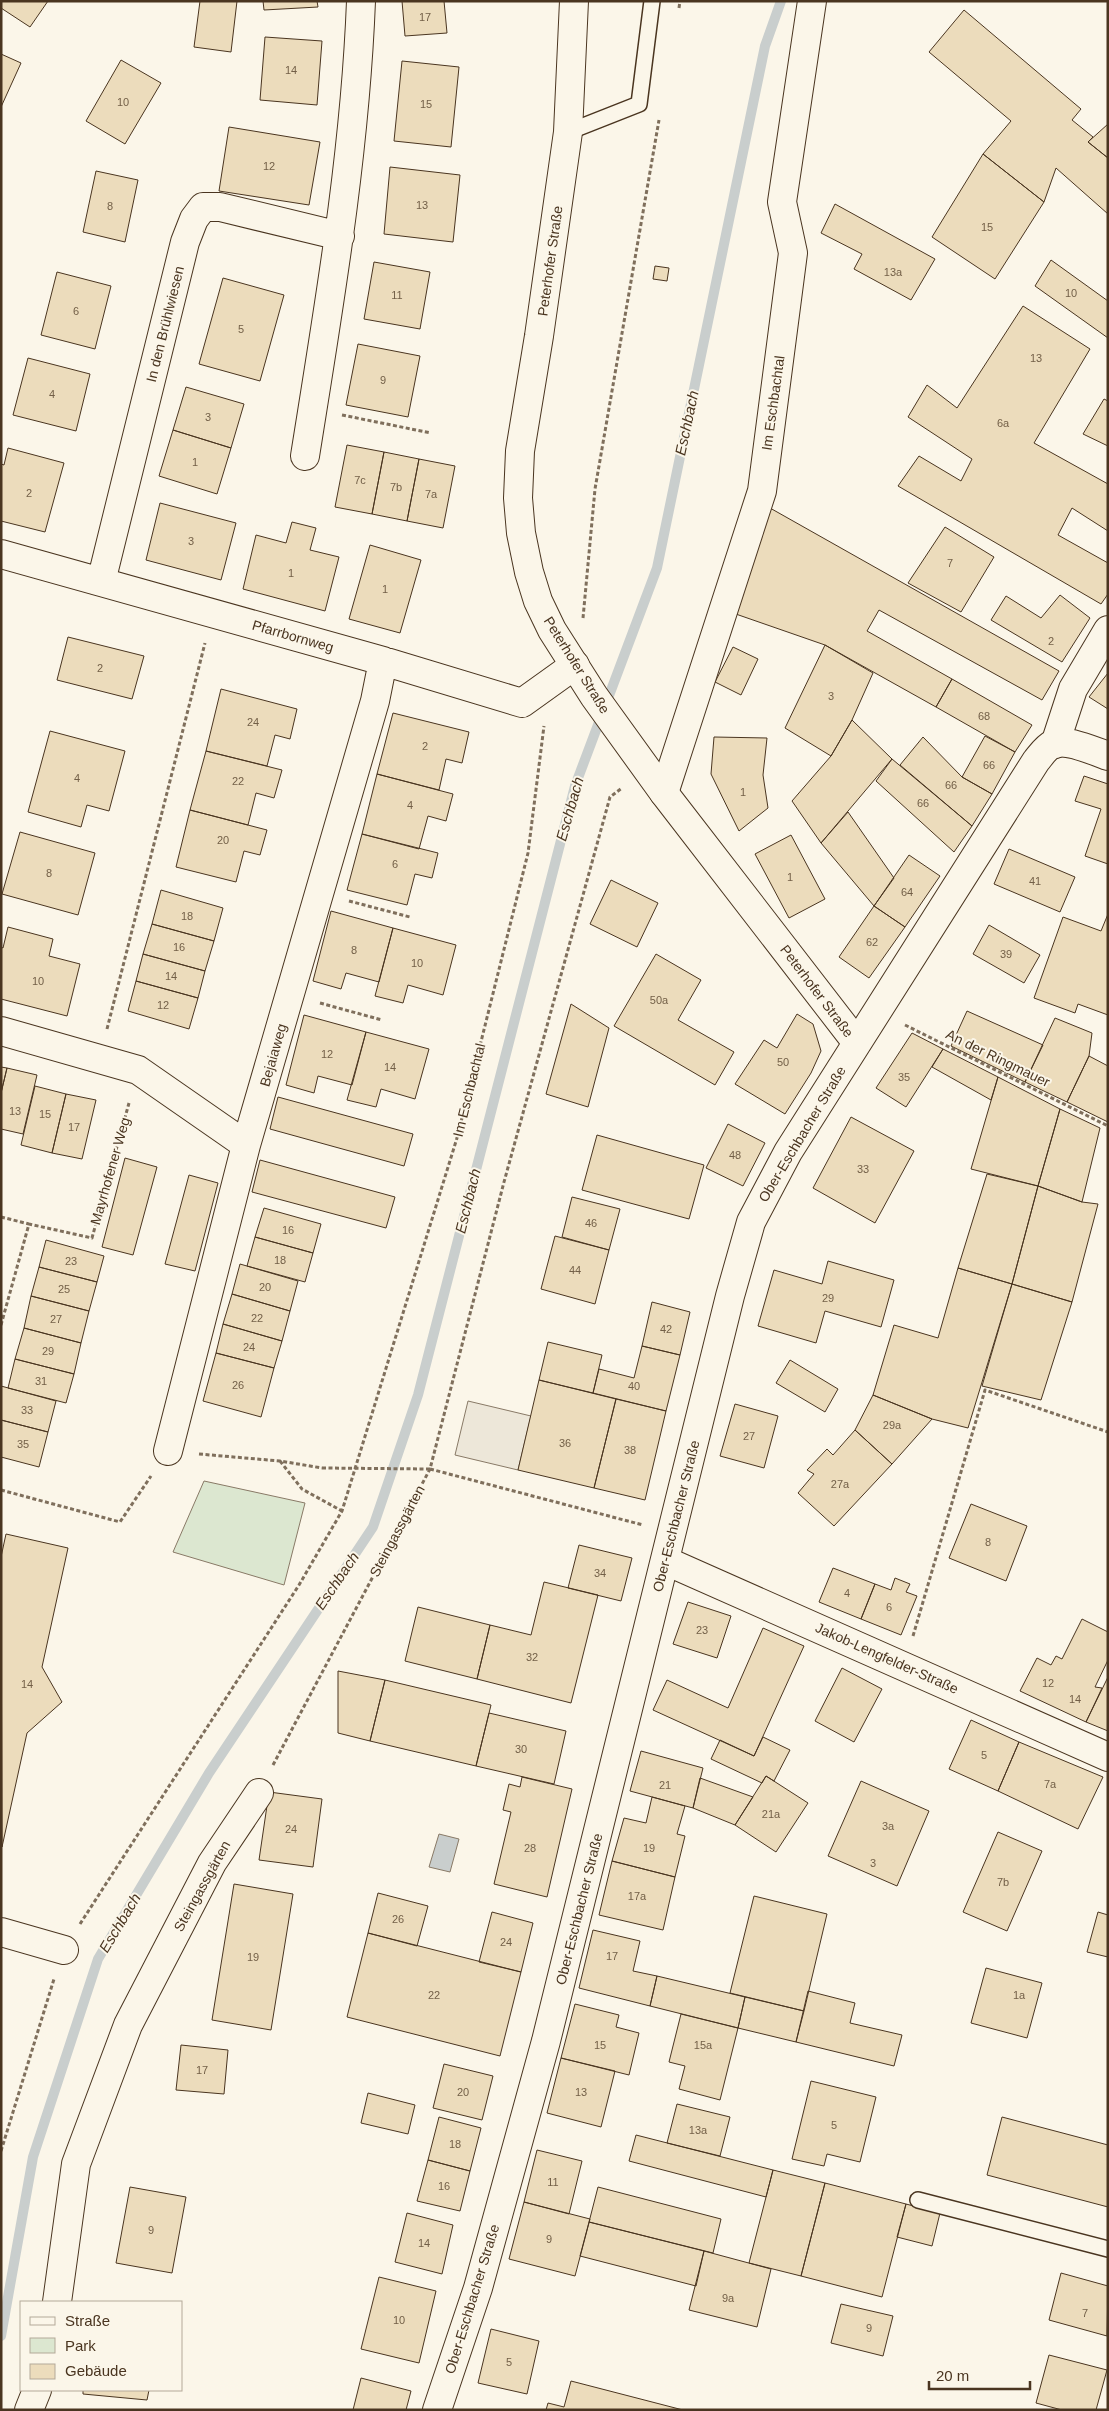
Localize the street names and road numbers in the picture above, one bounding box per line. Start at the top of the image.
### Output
street label: Peterhofer Straße [534,205,566,317]
street label: In den Brühlwiesen [143,264,187,384]
street label: Im Eschbachtal [758,354,788,452]
street label: Peterhofer Straße [541,614,613,717]
street label: Pfarrbornweg [250,617,336,655]
street label: Peterhofer Straße [777,942,857,1040]
street label: Bejaiaweg [256,1022,290,1088]
street label: An der Ringmauer [943,1026,1053,1090]
street label: Im Eschbachtal [450,1042,488,1138]
street label: Ober-Eschbacher Straße [755,1063,849,1205]
street label: Mayrhofener Weg [87,1115,133,1227]
street label: Ober-Eschbacher Straße [649,1438,703,1593]
street label: Steingassgärten [366,1483,428,1579]
street label: Jakob-Lengfelder-Straße [813,1619,961,1697]
street label: Ober-Eschbacher Straße [552,1831,606,1986]
street label: Steingassgärten [170,1838,234,1934]
street label: Ober-Eschbacher Straße [442,2222,502,2376]

